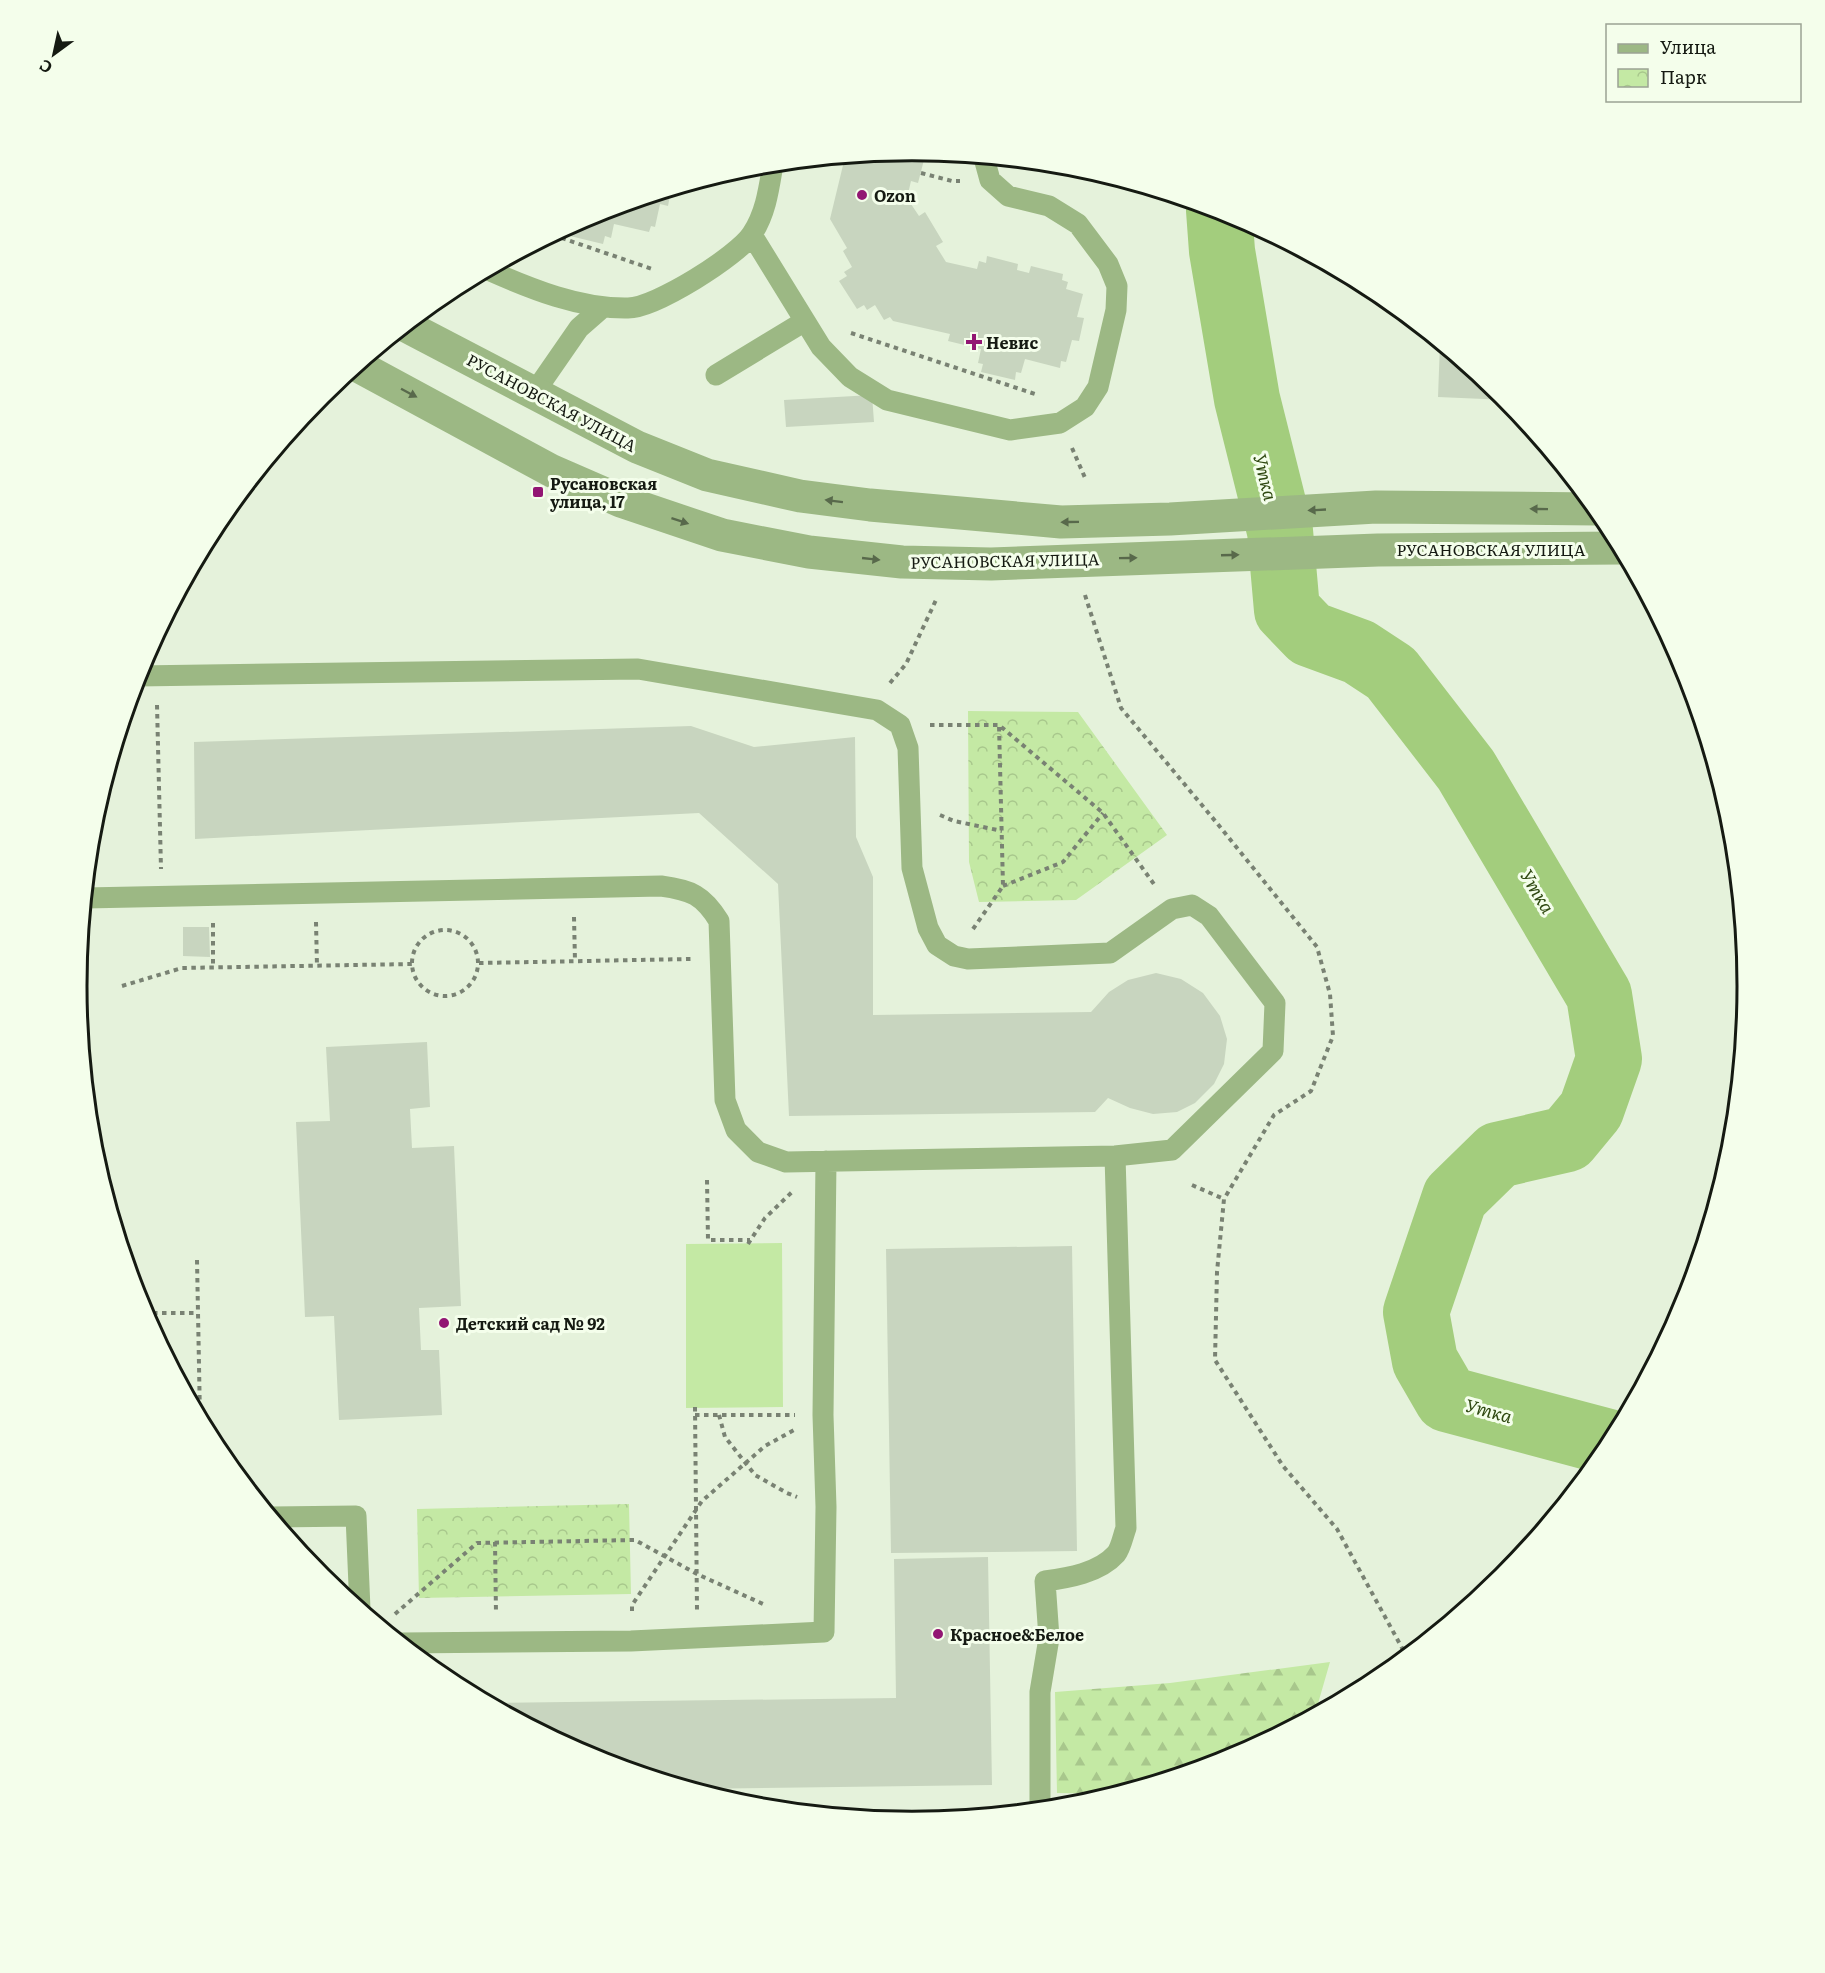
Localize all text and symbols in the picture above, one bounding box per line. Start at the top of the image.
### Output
north arrow [24,24,84,84]
legend [1606,24,1801,102]
text: Улица [1660,33,1716,60]
text: С [34,54,57,81]
text: Парк [1660,63,1707,90]
place label: Ozon [874,183,916,207]
marker: Ozon [855,188,869,202]
place label: Невис [986,330,1038,354]
marker: Невис [967,335,981,349]
street label: РУСАНОВСКАЯ УЛИЦА [463,347,641,457]
one-way arrow [401,388,418,398]
water label: Утка [1247,451,1285,504]
place label: Русановская улица, 17 [550,471,657,513]
marker: Русановская улица, 17 [531,485,545,499]
one-way arrow [824,496,843,505]
one-way arrow [1529,504,1548,513]
one-way arrow [1308,505,1327,515]
one-way arrow [671,517,689,526]
one-way arrow [1060,517,1079,527]
street label: РУСАНОВСКАЯ УЛИЦА [1396,537,1586,561]
street label: РУСАНОВСКАЯ УЛИЦА [910,546,1100,574]
one-way arrow [1221,550,1240,560]
one-way arrow [1119,553,1138,563]
one-way arrow [861,554,880,563]
water label: Утка [1514,864,1562,919]
place label: Детский сад № 92 [456,1311,605,1335]
marker: Детский сад № 92 [437,1316,451,1330]
water label: Утка [1463,1391,1516,1429]
place label: Красное&Белое [950,1622,1084,1646]
marker: Красное&Белое [931,1627,945,1641]

